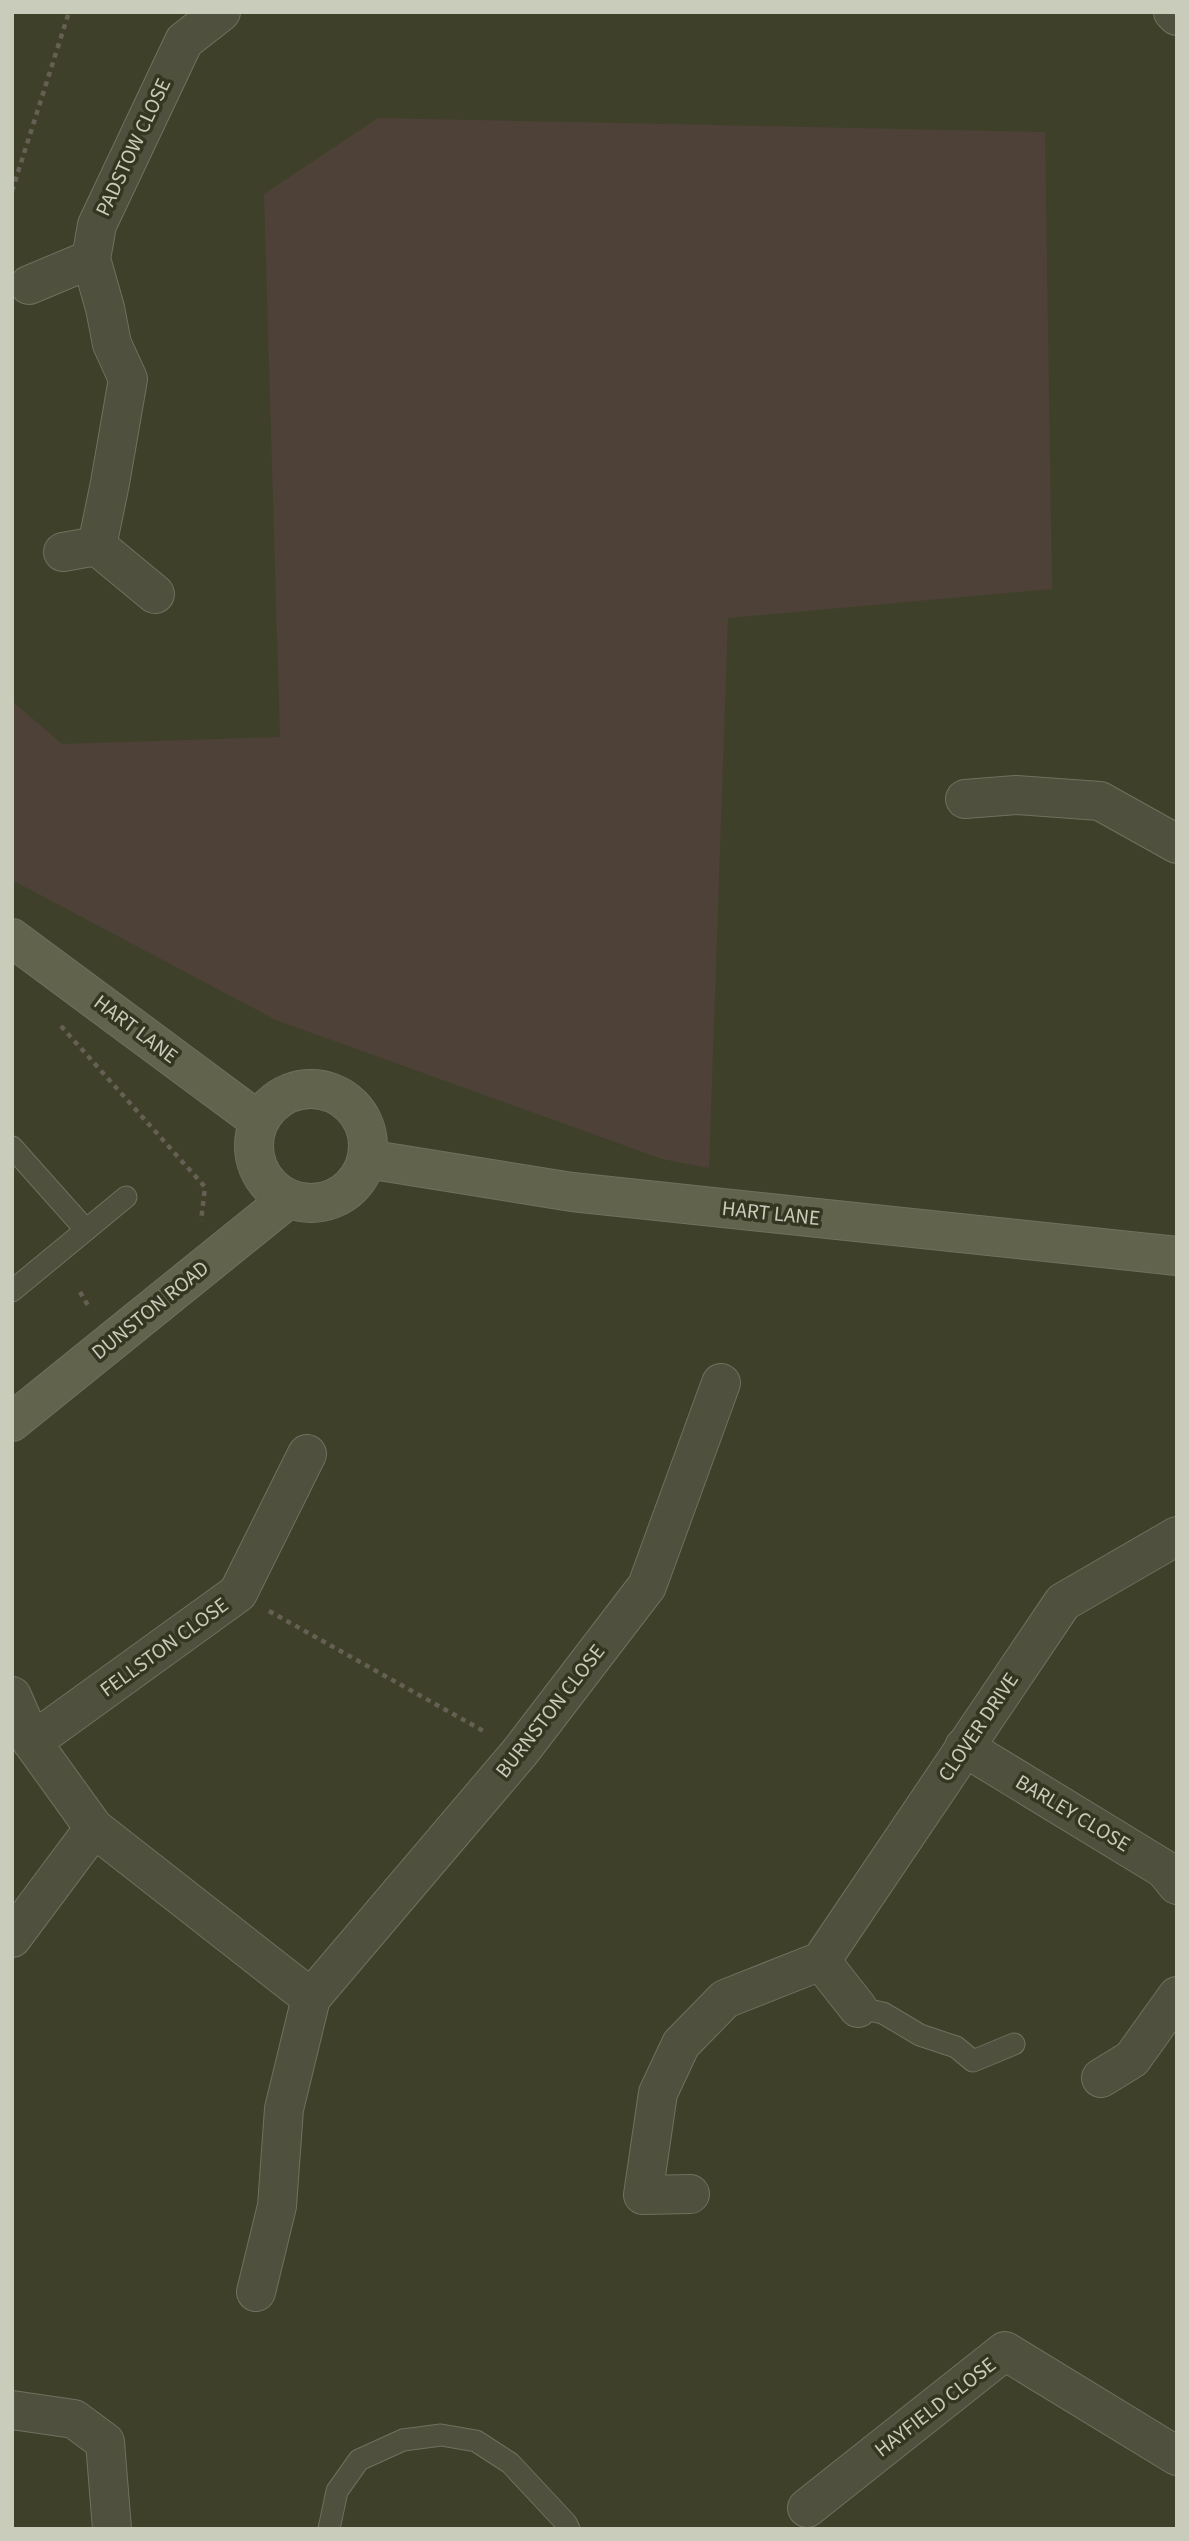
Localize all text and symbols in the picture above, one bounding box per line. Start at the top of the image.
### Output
street label: PADSTOW CLOSE [88,73,178,221]
street label: HART LANE [88,987,184,1071]
street label: HART LANE [720,1193,822,1233]
street label: DUNSTON ROAD [85,1253,215,1367]
street label: FELLSTON CLOSE [93,1590,235,1704]
street label: BURNSTON CLOSE [488,1638,612,1784]
street label: CLOVER DRIVE [930,1667,1026,1787]
street label: BARLEY CLOSE [1010,1767,1136,1859]
street label: HAYFIELD CLOSE [868,2350,1002,2464]

